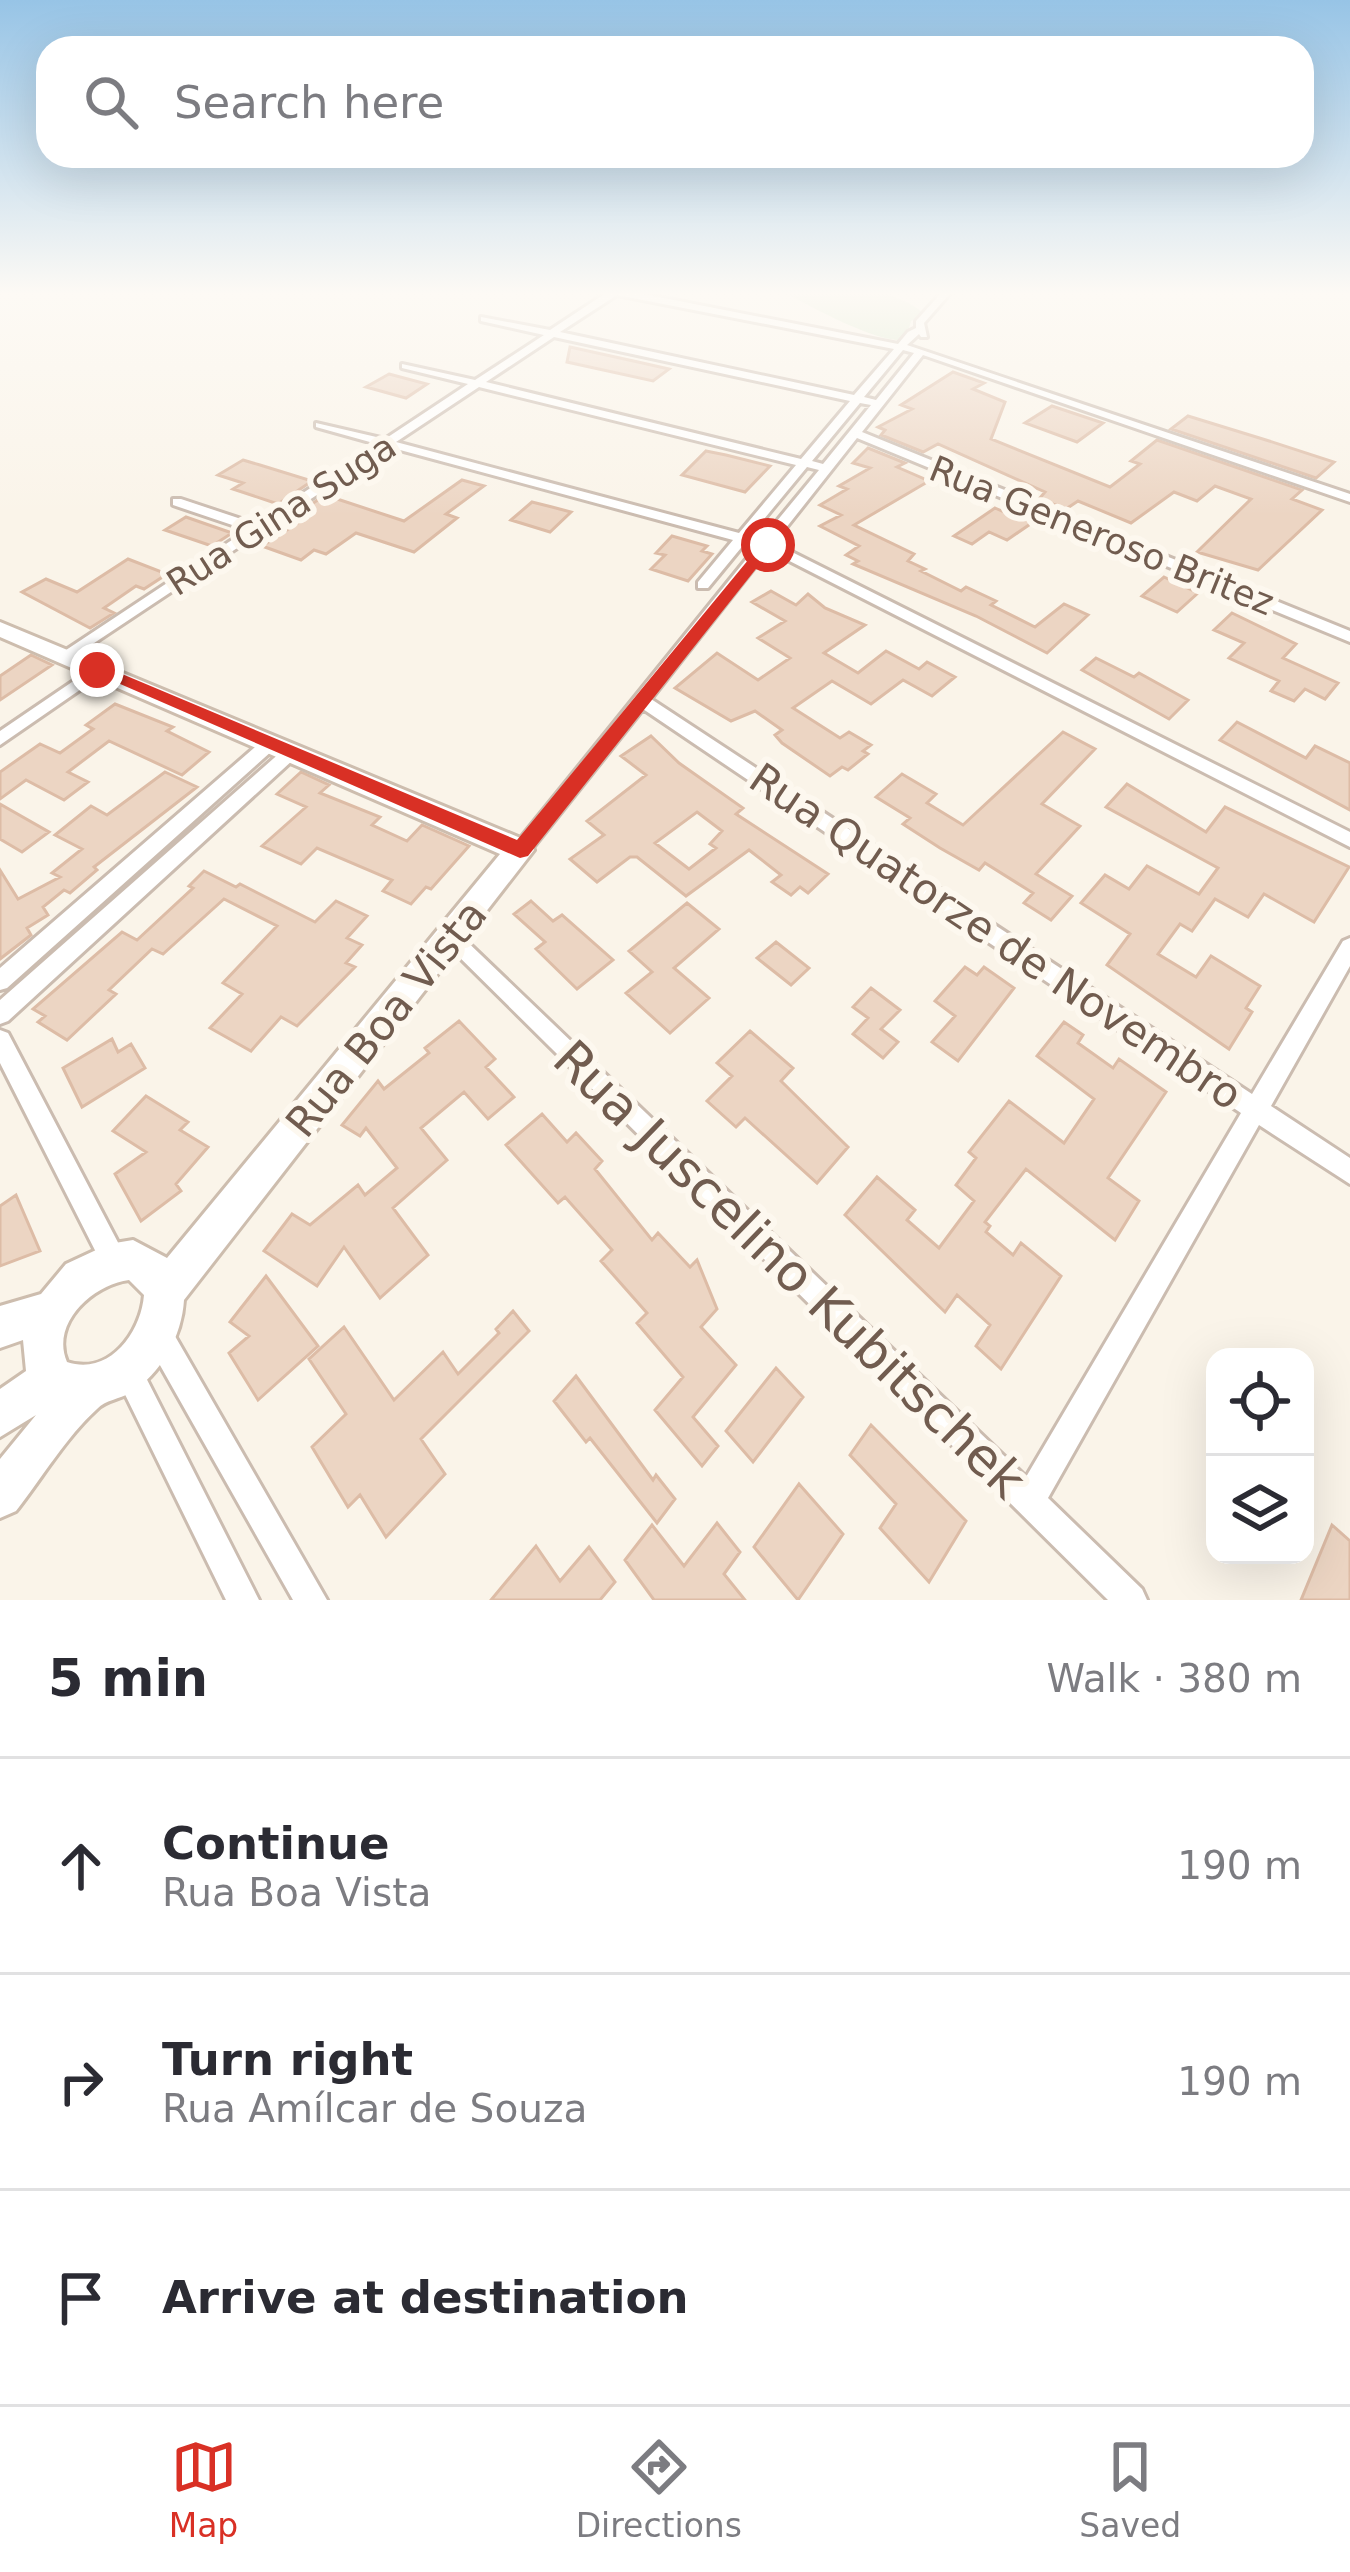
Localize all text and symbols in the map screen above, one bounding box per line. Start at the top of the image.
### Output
search box [36,36,1314,168]
icon: search [78,69,144,135]
text: Search here [174,76,444,129]
street label: Rua Gina Suga [159,425,403,604]
street label: Rua Generoso Britez [924,448,1280,623]
route start [741,518,795,572]
route end [70,643,124,697]
street label: Rua Quatorze de Novembro [741,753,1251,1120]
street label: Rua Boa Vista [276,890,497,1146]
street label: Rua Juscelino Kubitschek [542,1029,1038,1510]
map controls [1206,1348,1314,1564]
button: locate [1206,1348,1314,1456]
button: layers [1206,1456,1314,1564]
text: 5 min [48,1649,208,1708]
text: Walk · 380 m [1047,1656,1302,1701]
text: Continue [162,1817,390,1870]
icon: ahead [48,1833,114,1899]
text: 190 m [1177,1843,1302,1888]
text: Rua Boa Vista [162,1870,431,1915]
text: Turn right [162,2033,413,2086]
icon: right [48,2049,114,2115]
text: 190 m [1177,2059,1302,2104]
text: Rua Amílcar de Souza [162,2086,587,2131]
icon: arrive [48,2265,114,2331]
text: Arrive at destination [162,2271,688,2324]
tab: Map [169,2434,238,2545]
tab: Directions [576,2434,742,2545]
tab: Saved [1079,2434,1181,2545]

